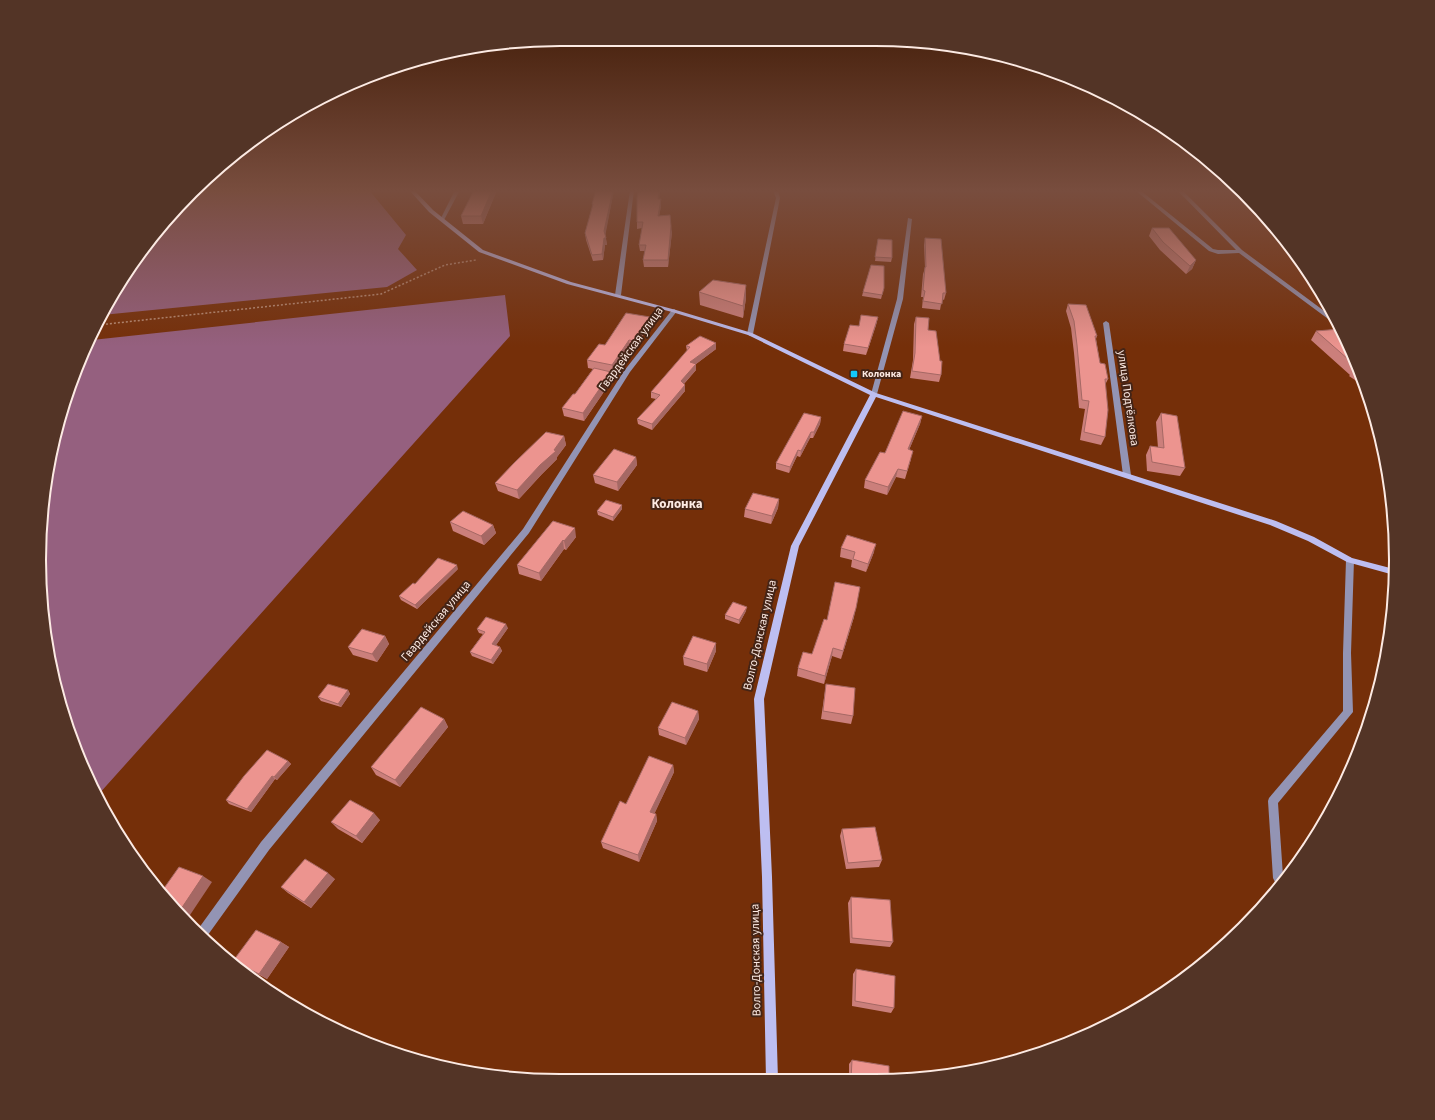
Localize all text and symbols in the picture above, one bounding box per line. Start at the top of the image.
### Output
street label: Гвардейская улица [595,303,667,395]
street label: улица Подтёлкова [1113,349,1143,447]
place label: Колонка [862,367,901,381]
marker: Колонка [849,369,859,379]
district label: Колонка [651,495,703,513]
street label: Гвардейская улица [397,577,475,665]
street label: Волго-Донская улица [739,578,781,692]
street label: Волго-Донская улица [747,904,765,1016]

